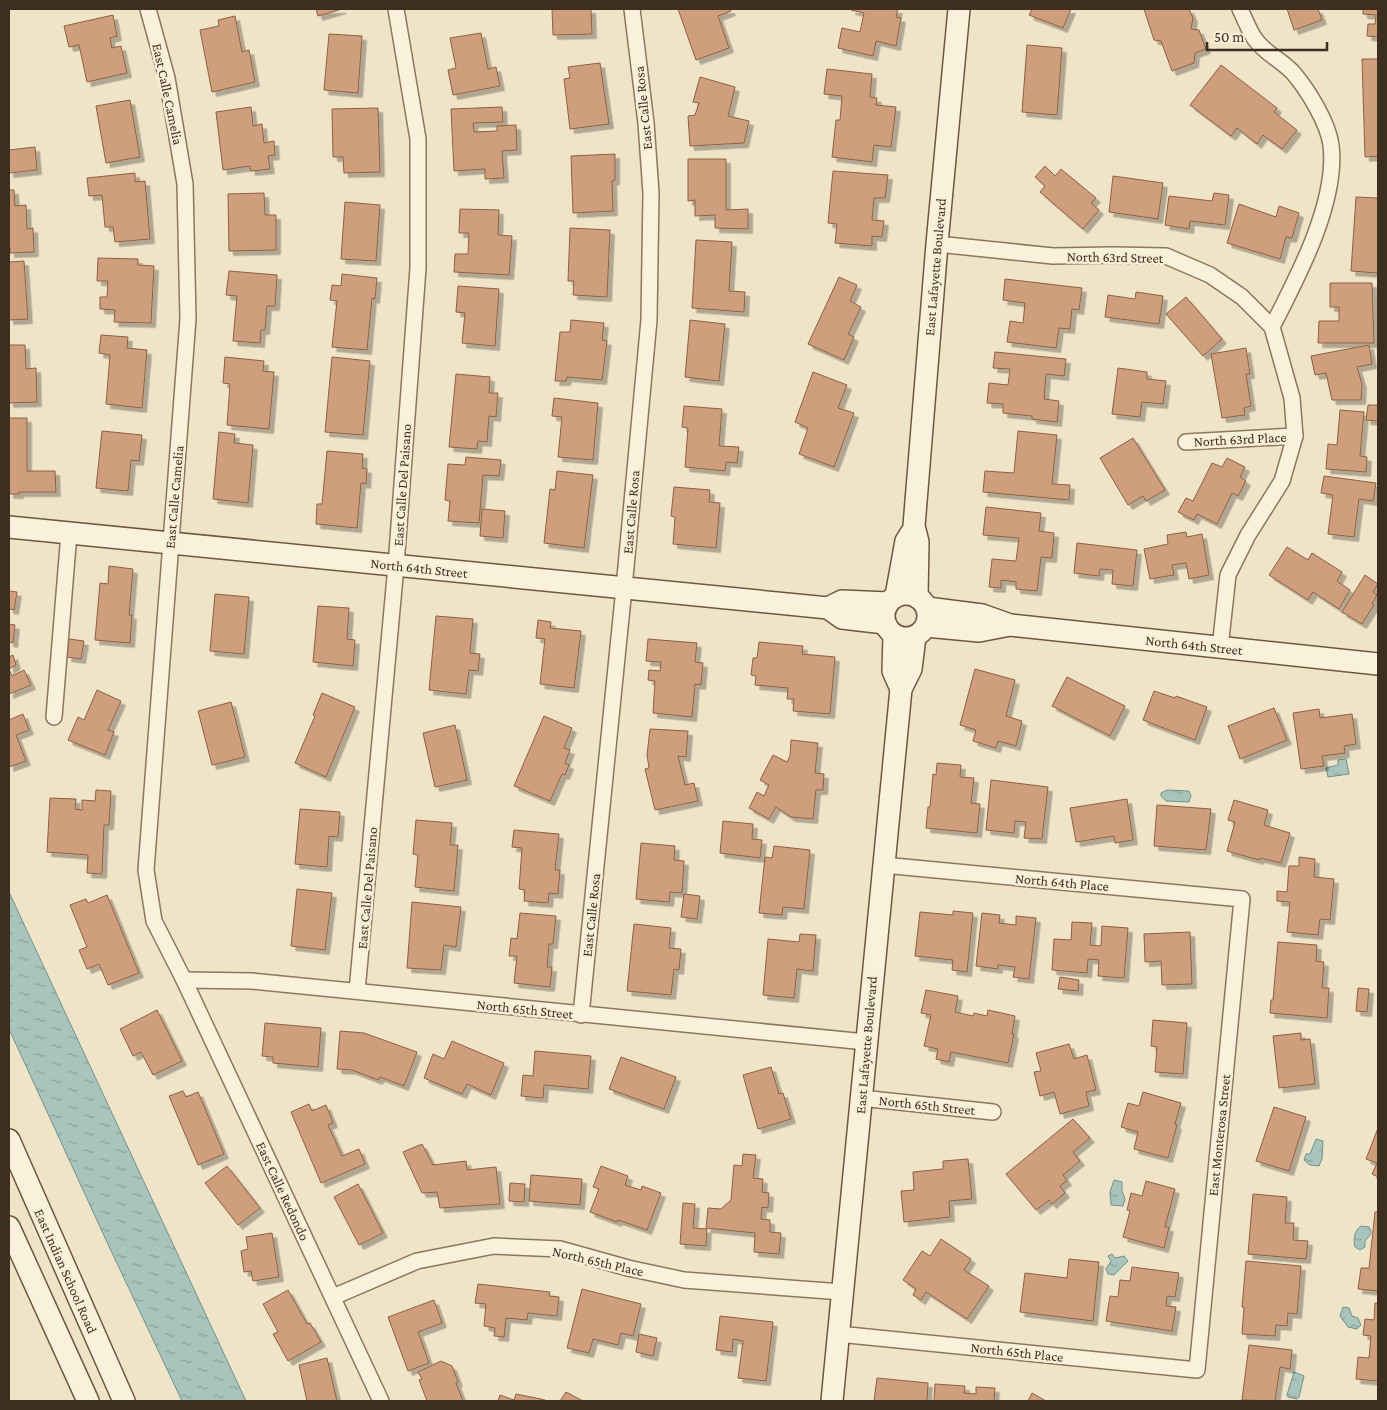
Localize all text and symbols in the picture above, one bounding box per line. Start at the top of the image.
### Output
scale bar [1207,20,1327,52]
text: 50 m [1214,29,1244,45]
street label: East Calle Camelia [149,42,187,147]
street label: East Calle Rosa [631,65,655,151]
street label: East Lafayette Boulevard [921,197,949,336]
street label: North 63rd Street [1067,248,1164,266]
street label: East Calle Del Paisano [390,423,414,547]
street label: North 63rd Place [1193,429,1287,449]
street label: East Calle Camelia [162,444,187,549]
street label: East Calle Rosa [619,469,643,555]
street label: North 64th Street [370,555,469,581]
street label: North 64th Street [1145,632,1244,658]
street label: East Calle Del Paisano [354,826,380,950]
street label: North 64th Place [1015,870,1109,894]
street label: East Calle Rosa [579,872,603,958]
street label: East Lafayette Boulevard [852,975,880,1114]
street label: North 65th Street [476,996,574,1022]
street label: East Monterosa Street [1205,1073,1233,1197]
street label: North 65th Street [878,1092,976,1118]
street label: East Calle Redondo [253,1139,313,1243]
street label: East Indian School Road [31,1206,101,1336]
street label: North 65th Place [551,1243,645,1279]
street label: North 65th Place [970,1339,1064,1365]

